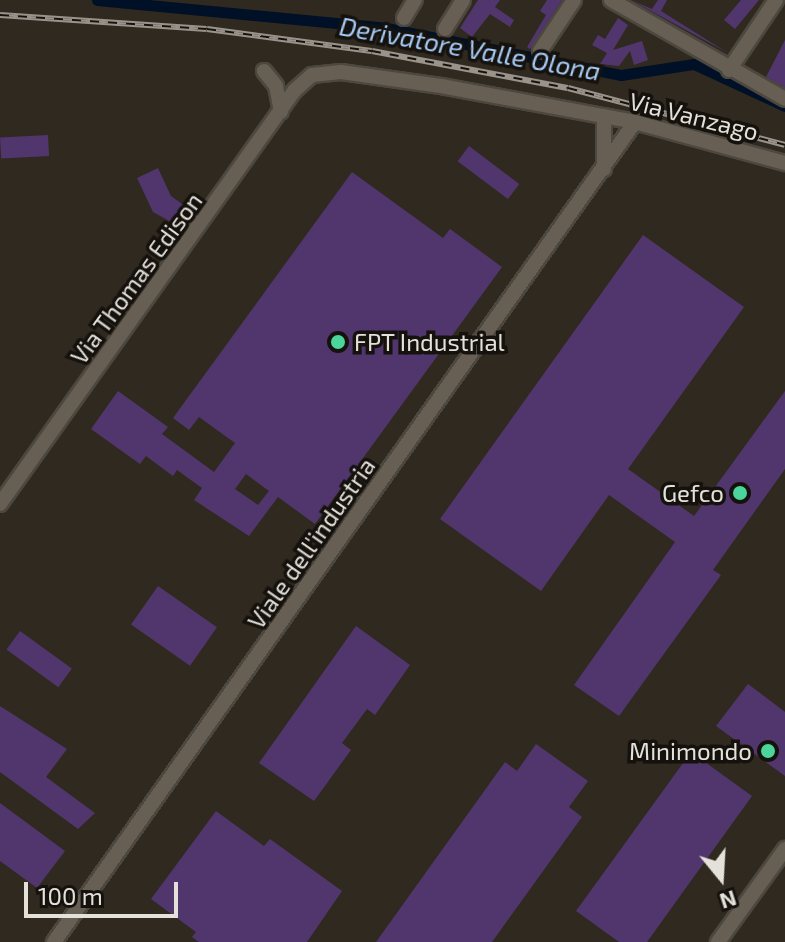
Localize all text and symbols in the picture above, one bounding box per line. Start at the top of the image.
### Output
water label: Derivatore Valle Olona [337,10,603,86]
street label: Via Vanzago [626,86,762,146]
street label: Via Thomas Edison [64,187,208,369]
place label: FPT Industrial [354,328,505,356]
marker: FPT Industrial [329,333,347,351]
street label: Viale dell'industria [241,452,381,634]
place label: Gefco [662,479,724,507]
marker: Gefco [731,484,749,502]
place label: Minimondo [629,737,752,765]
marker: Minimondo [759,742,777,760]
north arrow [681,838,761,918]
scale bar [28,866,182,916]
text: 100 m [38,881,103,910]
text: N [717,886,740,916]

